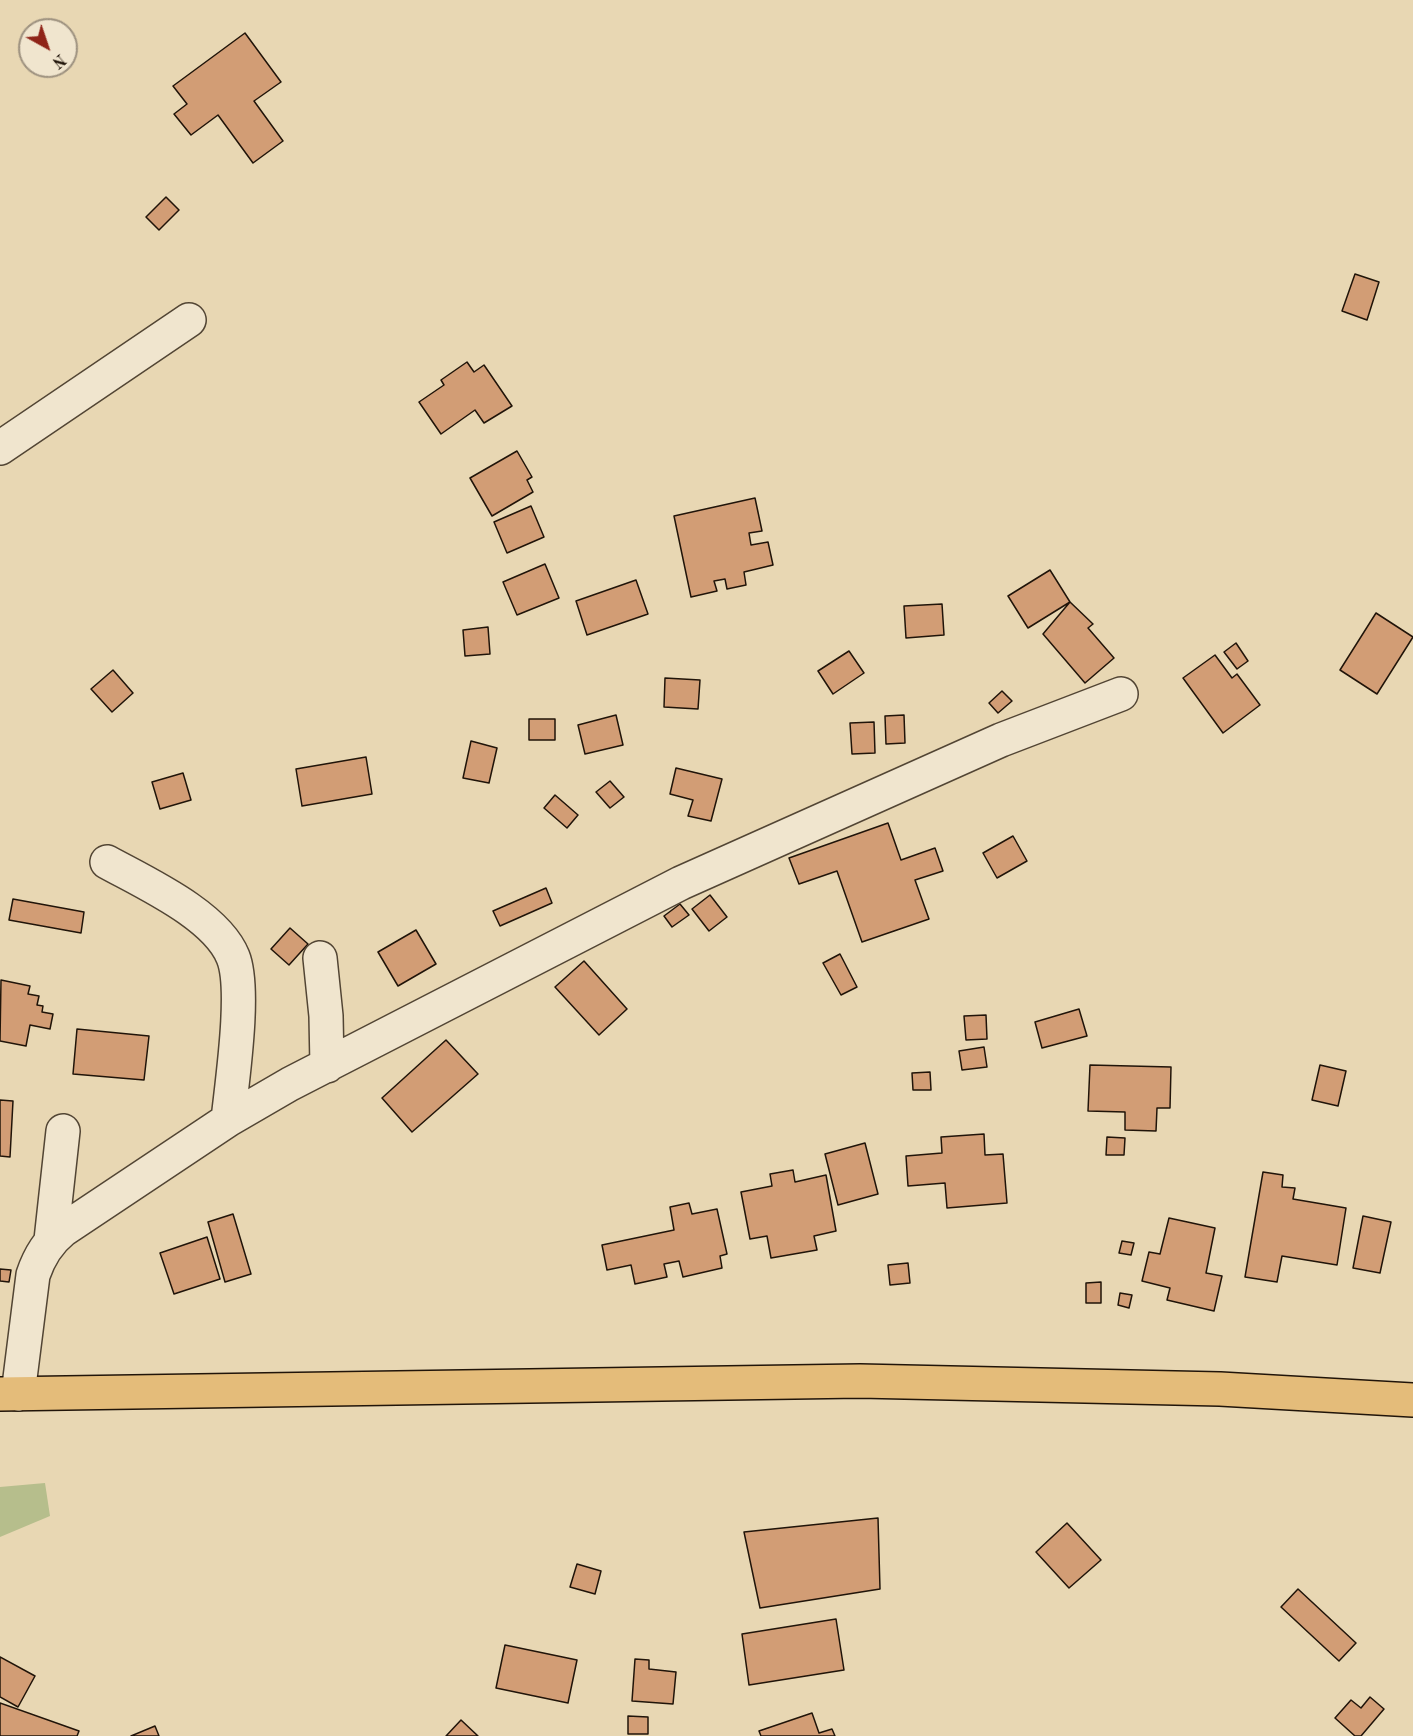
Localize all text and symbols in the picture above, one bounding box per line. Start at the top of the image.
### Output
north arrow [18,18,78,78]
text: N [48,50,68,70]

